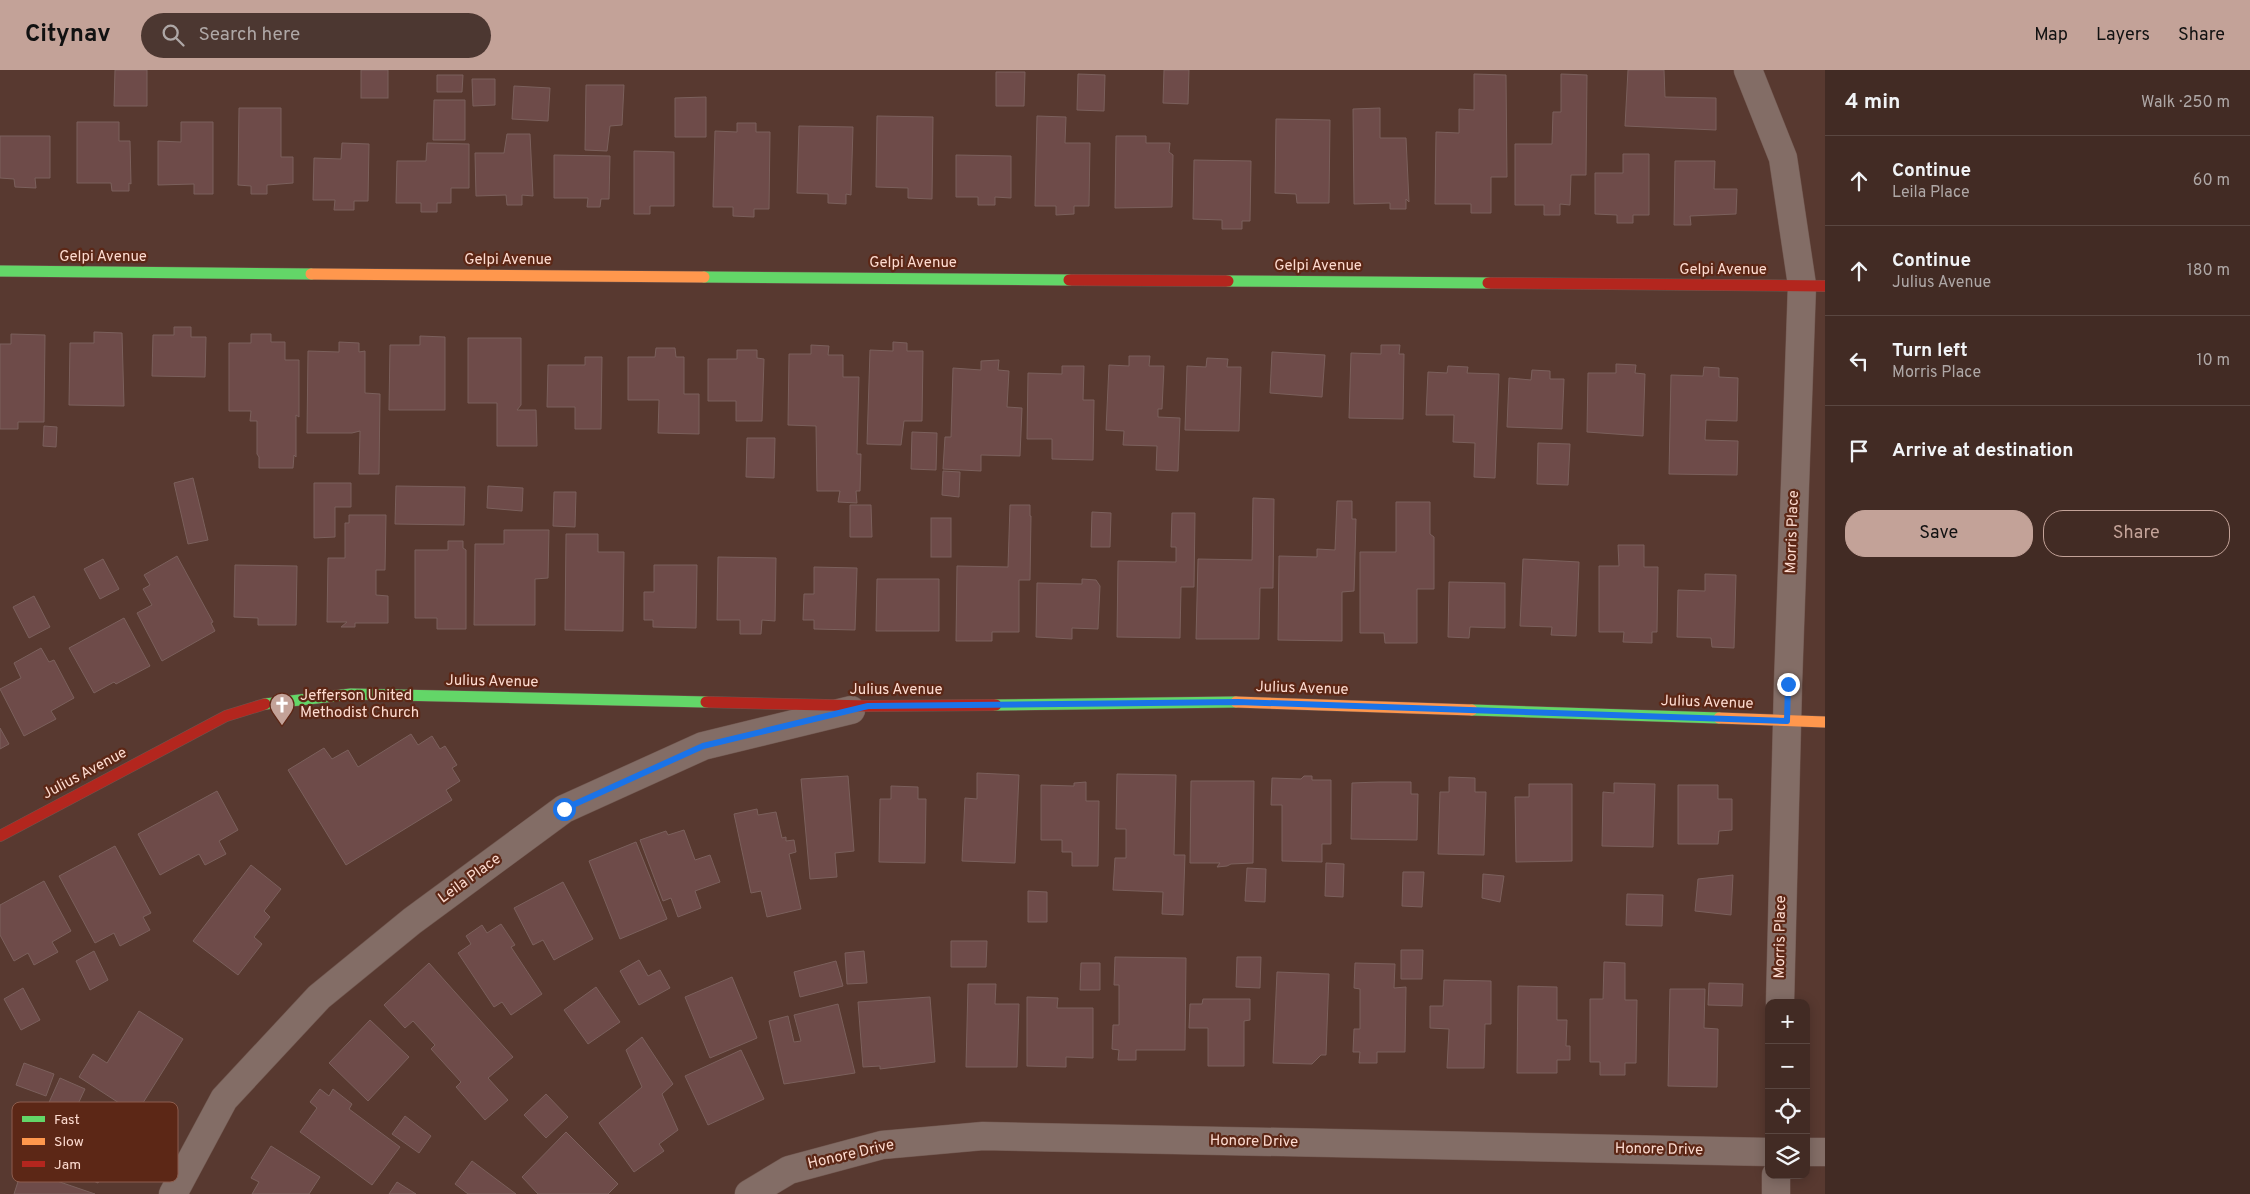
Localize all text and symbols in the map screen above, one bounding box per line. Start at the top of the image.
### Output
search box [141,13,491,58]
text: Citynav [25,20,111,50]
icon: search [159,21,187,49]
text: Search here [199,23,300,47]
text: Map [2034,24,2068,47]
text: Layers [2096,24,2150,47]
text: Share [2178,24,2225,47]
text: 4 min [1845,89,1901,116]
text: Walk · 250 m [2141,93,2230,113]
text: Continue [1892,159,1971,183]
icon: ahead [1845,167,1873,195]
text: 60 m [2193,171,2230,191]
text: Leila Place [1892,183,1970,203]
street label: Gelpi Avenue [59,248,147,267]
text: Continue [1892,249,1971,273]
street label: Gelpi Avenue [464,251,552,270]
street label: Gelpi Avenue [869,254,957,273]
street label: Gelpi Avenue [1274,257,1362,276]
icon: ahead [1845,257,1873,285]
street label: Gelpi Avenue [1679,261,1767,280]
text: 180 m [2187,261,2230,281]
text: Julius Avenue [1892,273,1991,293]
text: Turn left [1892,339,1968,363]
icon: left [1845,347,1873,375]
text: 10 m [2196,351,2230,371]
text: Morris Place [1892,363,1981,383]
icon: arrive [1845,437,1873,465]
text: Arrive at destination [1892,439,2073,463]
street label: Morris Place [1782,490,1804,574]
button: Save [1845,510,2033,557]
button: Share [2043,510,2230,557]
street label: Julius Avenue [445,672,539,692]
route end [1777,673,1800,696]
street label: Julius Avenue [1255,678,1349,700]
street label: Julius Avenue [850,681,942,700]
place label: Jefferson United Methodist Church [300,687,419,723]
church icon: Jefferson United Methodist Church [269,692,295,726]
street label: Julius Avenue [1660,692,1754,714]
street label: Julius Avenue [40,744,130,804]
route start [553,798,576,821]
street label: Leila Place [435,850,505,908]
street label: Morris Place [1771,895,1791,979]
map controls [1765,999,1810,1179]
button: + [1765,999,1810,1044]
button: − [1765,1044,1810,1089]
button: locate [1765,1089,1810,1134]
legend [12,1102,178,1182]
text: Fast [54,1112,80,1129]
street label: Honore Drive [1210,1132,1298,1152]
text: Slow [54,1134,84,1151]
button: layers [1765,1134,1810,1179]
street label: Honore Drive [806,1136,896,1174]
street label: Honore Drive [1615,1140,1703,1160]
text: Jam [54,1157,81,1174]

